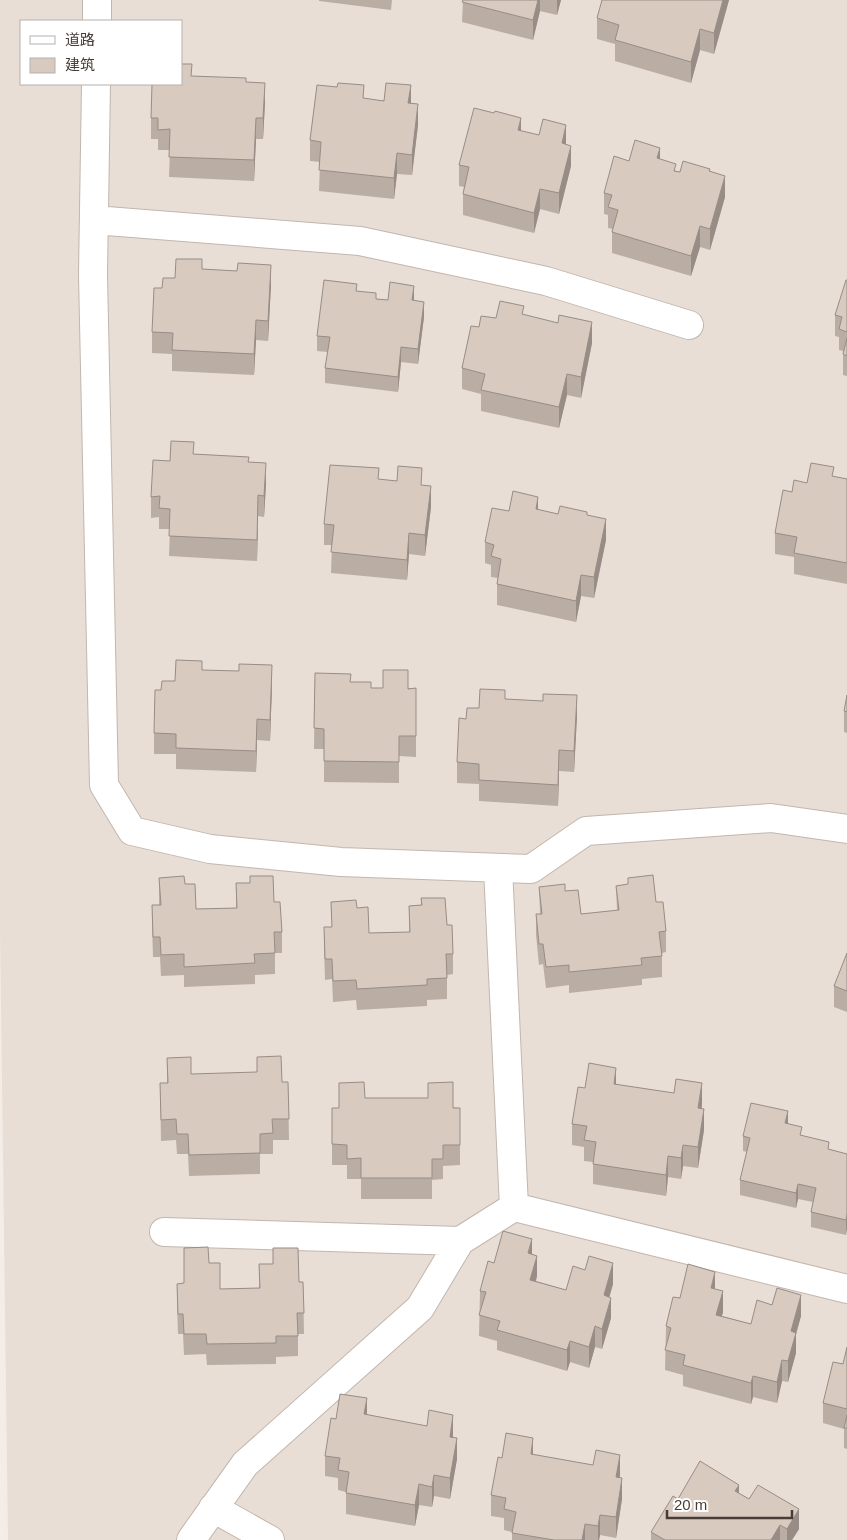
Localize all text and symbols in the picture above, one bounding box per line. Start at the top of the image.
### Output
legend [20,20,182,85]
text: 道路 [65,31,95,48]
text: 建筑 [65,56,95,73]
scale bar [667,1488,792,1520]
text: 20 m [674,1496,707,1513]

